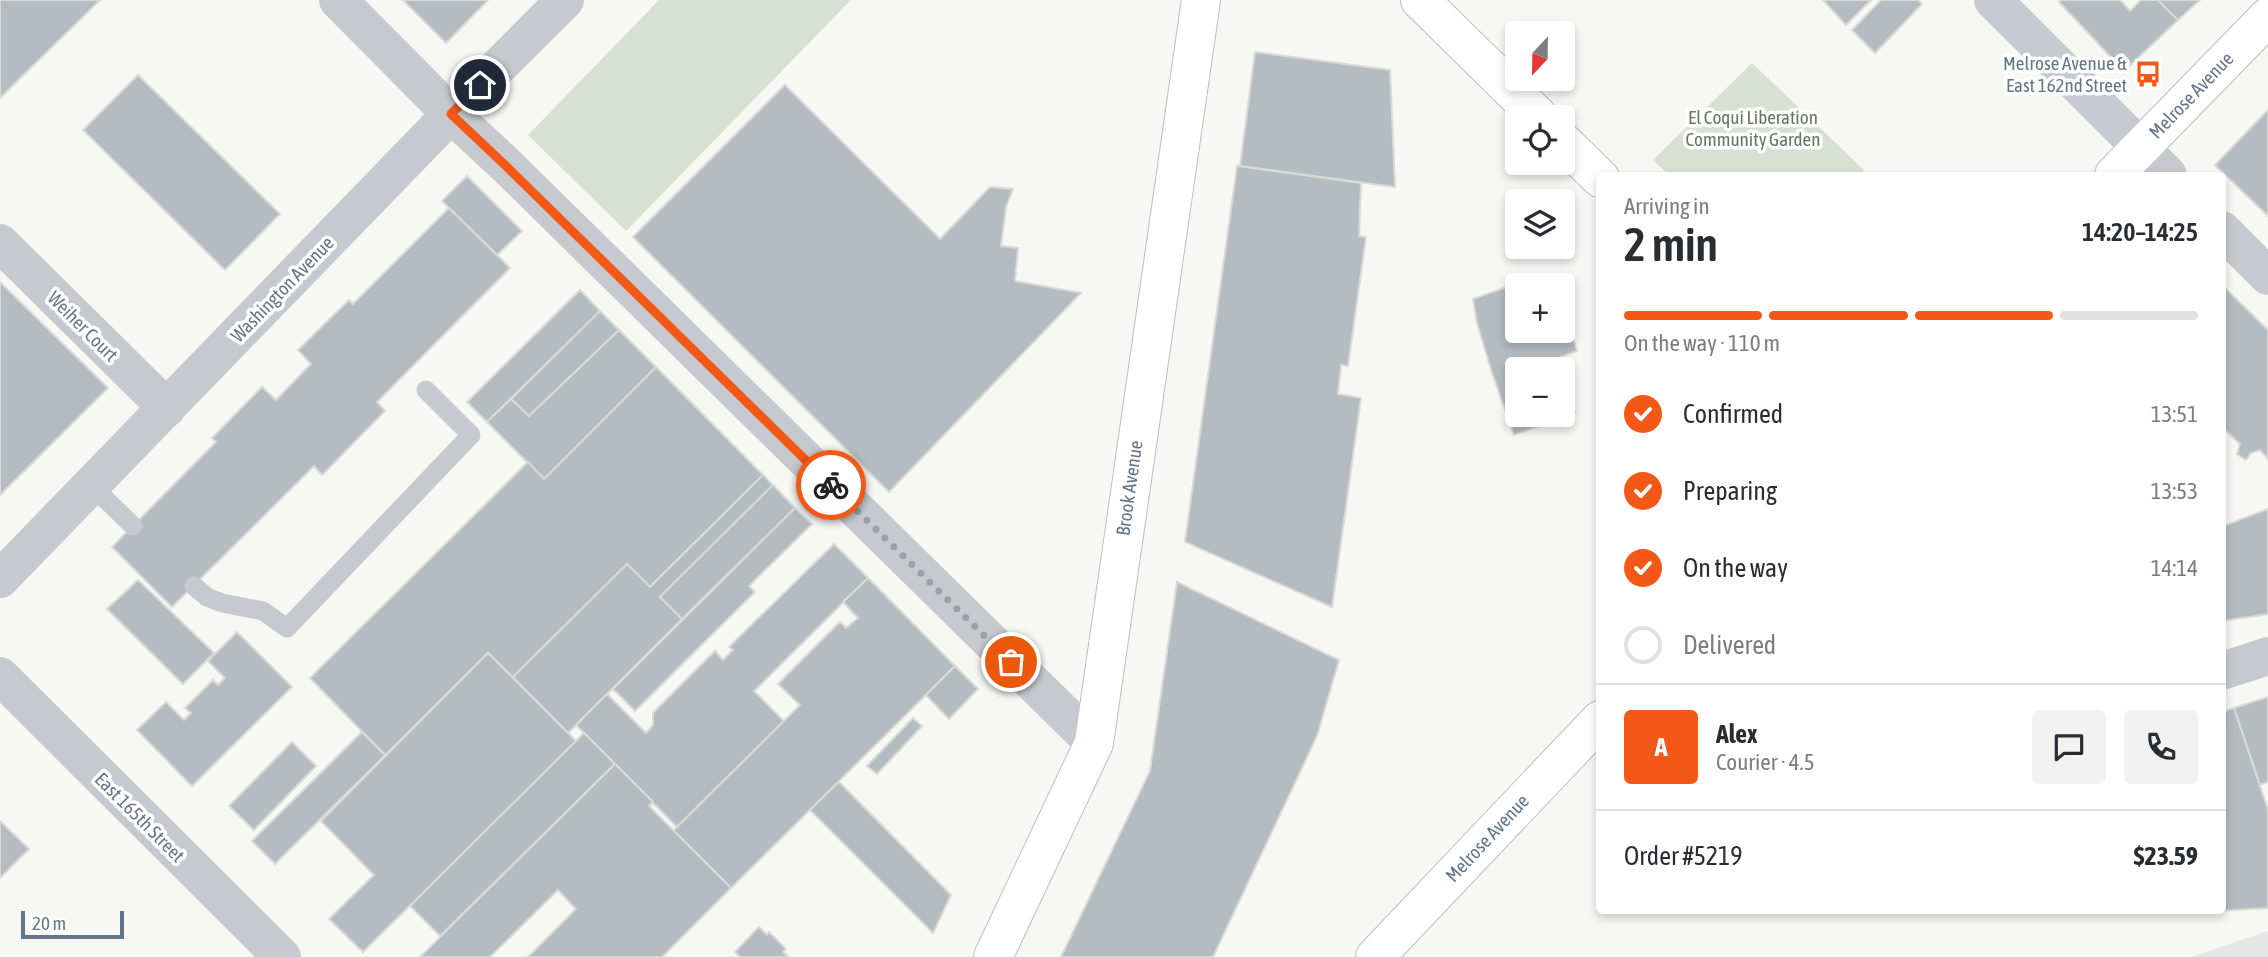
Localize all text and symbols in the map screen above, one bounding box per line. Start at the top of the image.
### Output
north arrow [1505,21,1575,91]
map controls [1505,21,1575,427]
street label: Melrose Avenue [2144,47,2238,143]
place label: Melrose Avenue & East 162nd Street [2003,52,2127,96]
pin [450,55,510,115]
bus stop icon: Melrose Avenue & East 162nd Street [2133,59,2163,89]
icon: home [461,66,499,104]
button: locate [1505,105,1575,175]
park label: El Coqui Liberation Community Garden [1686,106,1820,150]
button: layers [1505,189,1575,259]
text: Arriving in [1624,193,1710,219]
text: 14:20–14:25 [2082,217,2198,247]
text: 2 min [1624,218,1718,271]
street label: Washington Avenue [226,232,338,346]
button: + [1505,273,1575,343]
street label: Weiher Court [43,286,123,366]
text: On the way · 110 m [1624,330,1780,356]
button: − [1505,357,1575,427]
icon: check [1624,395,1662,433]
text: Confirmed [1683,399,1783,429]
text: 13:51 [2151,401,2198,427]
street label: Brook Avenue [1111,439,1147,537]
courier [796,450,866,520]
icon: bike [812,466,850,504]
icon: check [1624,472,1662,510]
text: Preparing [1683,476,1777,506]
text: 13:53 [2151,478,2198,504]
icon: check [1624,549,1662,587]
text: On the way [1683,553,1788,583]
text: 14:14 [2151,555,2198,581]
text: Delivered [1683,630,1776,660]
pin [981,632,1041,692]
icon: bag [992,643,1030,681]
button: chat [2032,710,2106,784]
button: phone [2124,710,2198,784]
text: Alex [1716,719,1757,749]
text: A [1655,732,1667,762]
text: Courier · 4.5 [1716,749,1815,775]
street label: East 165th Street [91,768,189,866]
street label: Melrose Avenue [1441,790,1533,886]
text: Order #5219 [1624,841,1743,871]
text: $23.59 [2134,841,2198,871]
scale bar [21,908,124,940]
text: 20 m [32,912,66,934]

